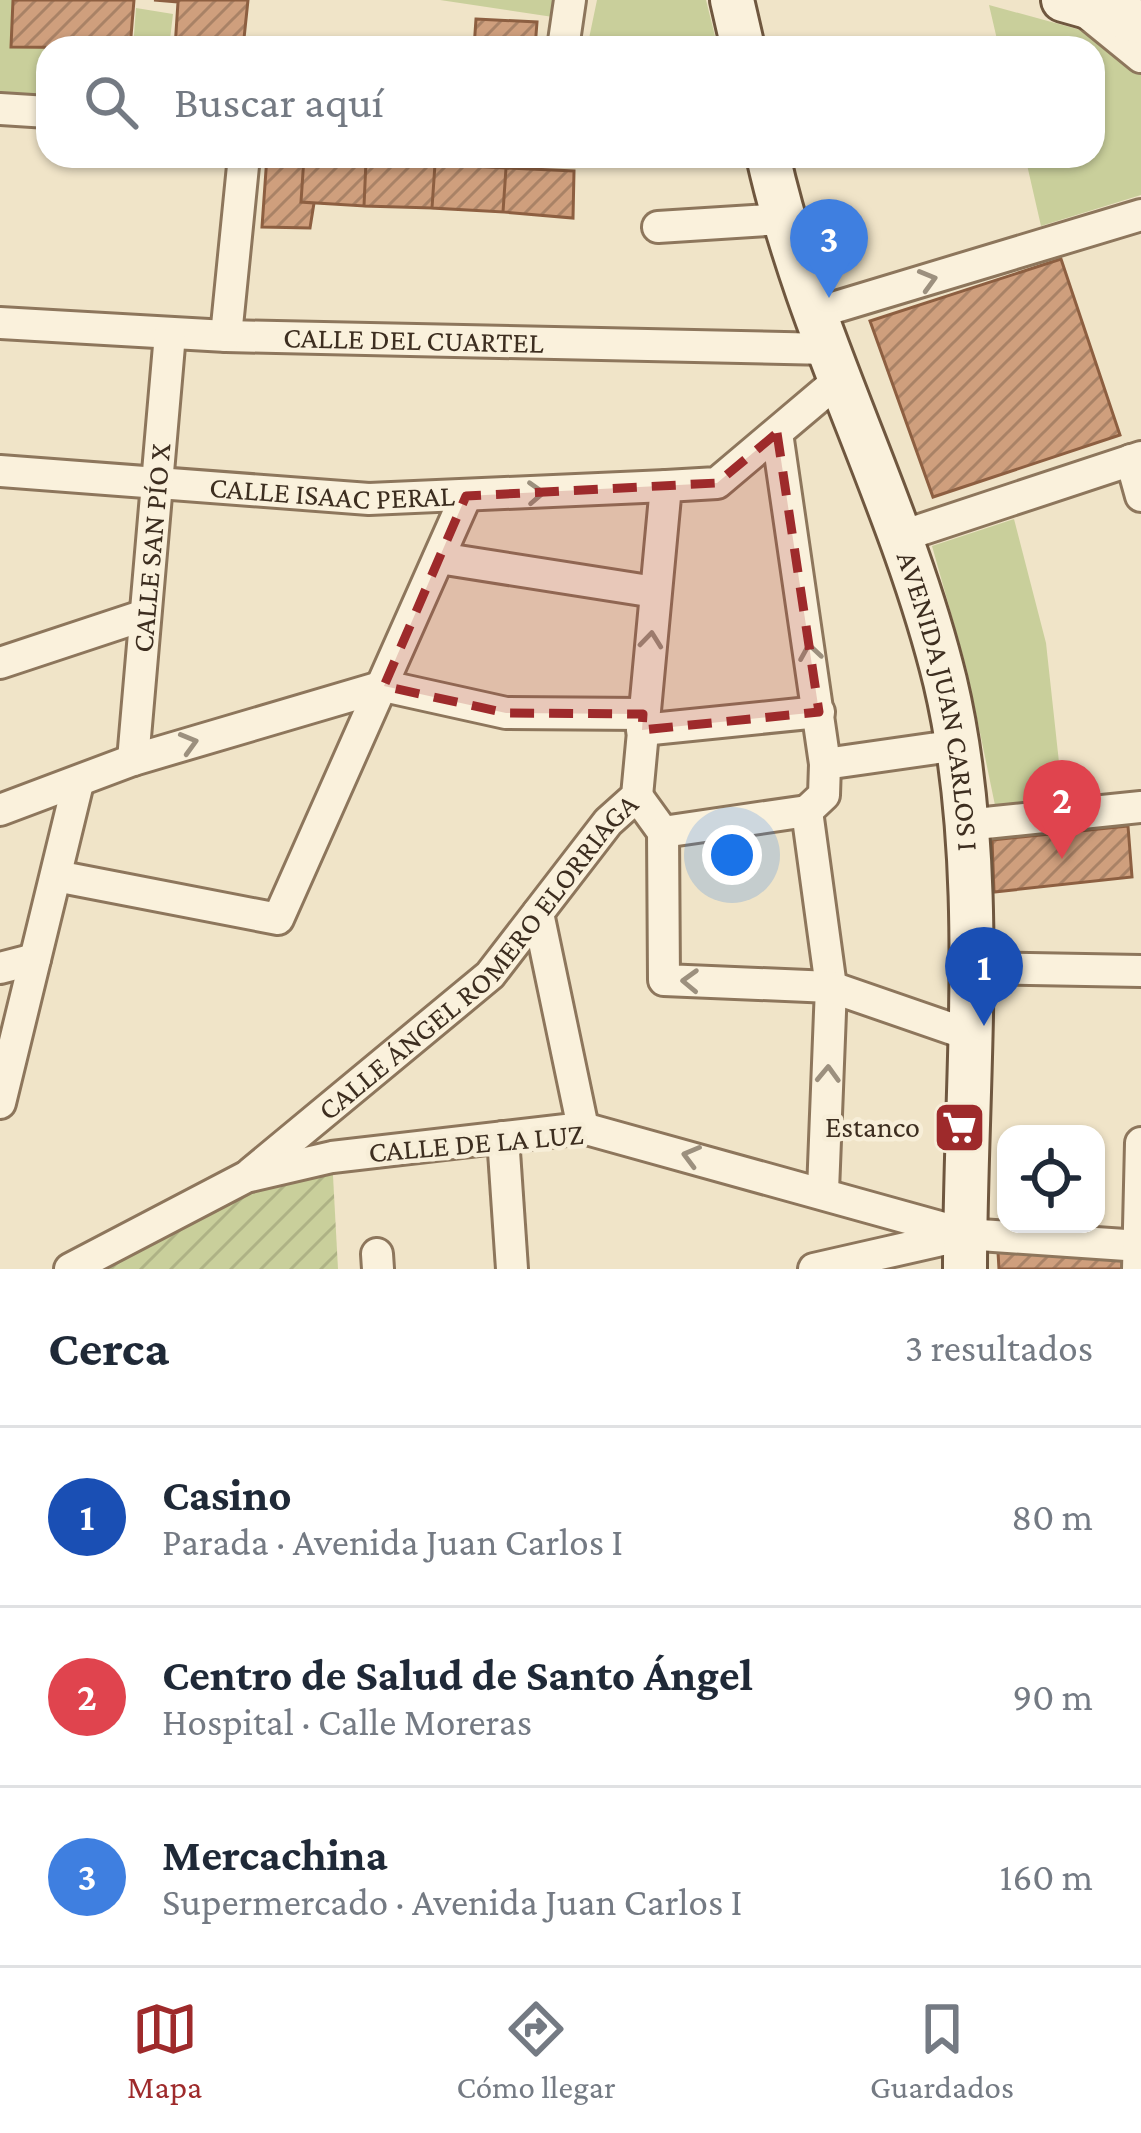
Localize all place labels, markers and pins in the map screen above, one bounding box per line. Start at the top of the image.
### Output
pin: 3 [790,199,868,298]
pin: 2 [1023,760,1101,859]
pin: 1 [945,927,1023,1026]
supermarket icon: Estanco [931,1099,987,1155]
place label: Estanco [825,1110,920,1143]

